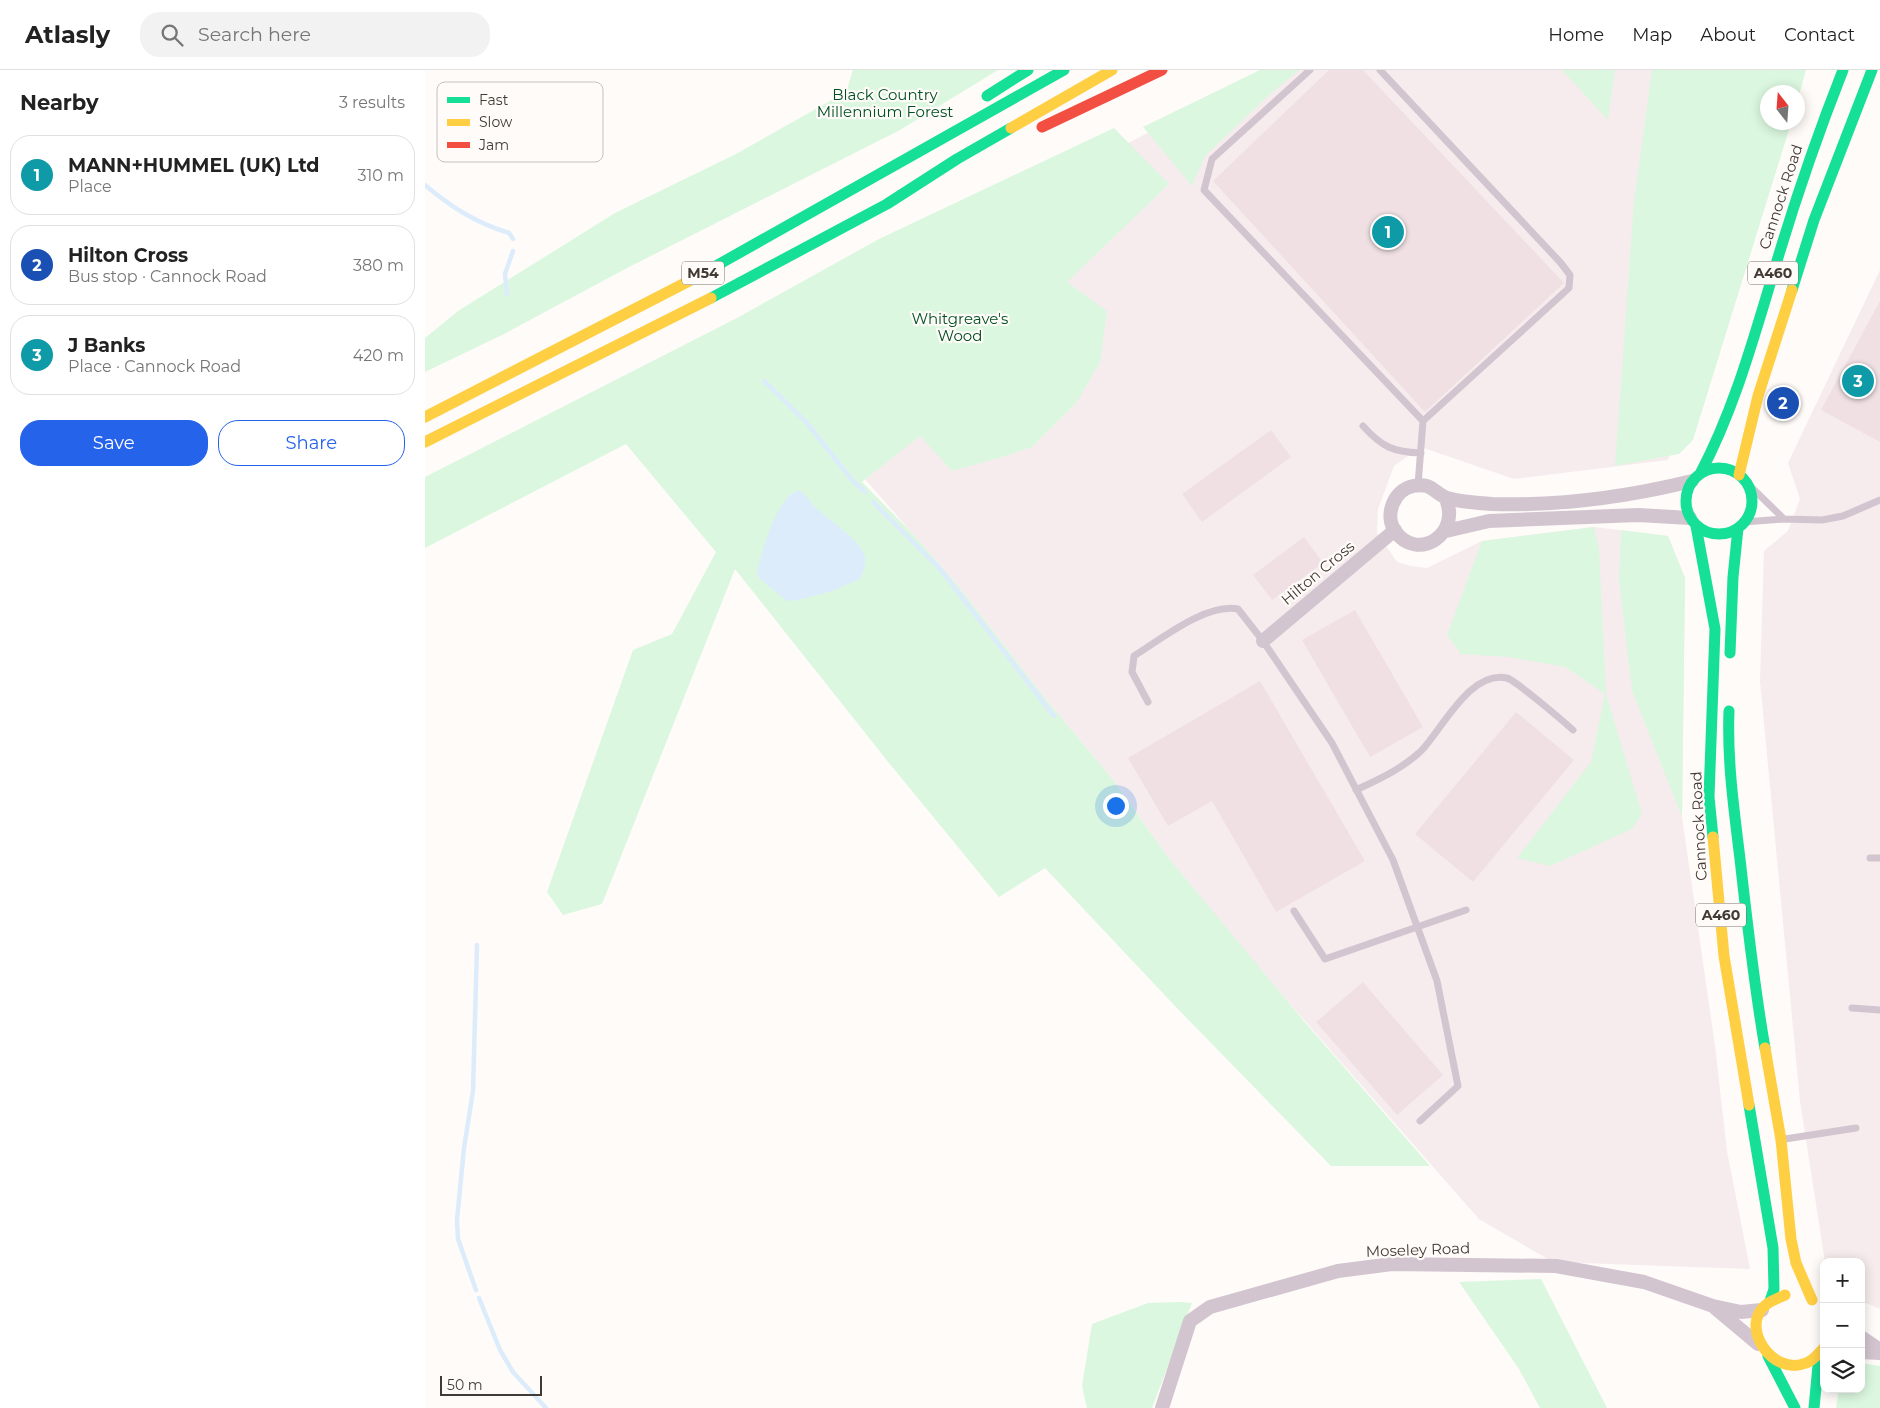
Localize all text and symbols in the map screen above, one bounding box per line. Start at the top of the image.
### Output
search box [140,12,490,57]
text: Atlasly [25,20,110,49]
icon: search [158,21,186,49]
text: Search here [198,23,311,46]
text: Home [1548,24,1604,46]
text: Map [1632,24,1672,46]
text: About [1700,24,1756,46]
text: Contact [1784,24,1855,46]
legend [437,82,603,162]
park label: Black Country Millennium Forest [817,85,953,121]
north arrow [1760,85,1805,130]
text: Nearby [20,90,99,115]
text: Fast [479,91,509,109]
text: 3 results [339,93,405,112]
text: Slow [479,113,513,131]
text: Jam [478,136,509,154]
street label: Cannock Road [1755,142,1806,252]
text: MANN+HUMMEL (UK) Ltd [68,154,319,177]
text: 1 [34,166,40,185]
text: 310 m [357,166,404,185]
text: Place [68,177,112,196]
pin: 1 [1372,213,1404,251]
text: Hilton Cross [68,244,188,267]
text: 2 [32,256,42,275]
text: 380 m [353,256,404,275]
road number: M54 [682,262,724,284]
road number: A460 [1748,262,1798,284]
text: Bus stop · Cannock Road [68,267,267,286]
park label: Whitgreave's Wood [912,309,1008,345]
text: J Banks [68,334,145,357]
text: 3 [32,346,42,365]
text: 420 m [353,346,404,365]
text: Place · Cannock Road [68,357,241,376]
pin: 3 [1842,362,1874,400]
pin: 2 [1767,384,1799,422]
button: Save [20,420,208,466]
button: Share [218,420,405,466]
street label: Hilton Cross [1277,536,1358,609]
street label: Cannock Road [1686,771,1711,881]
your location [1103,793,1129,819]
road number: A460 [1696,904,1746,926]
street label: Moseley Road [1365,1238,1470,1261]
map controls [1820,1258,1865,1393]
button: + [1820,1258,1865,1303]
button: − [1820,1303,1865,1348]
button: layers [1820,1348,1865,1393]
scale bar [440,1373,543,1396]
text: 50 m [447,1376,483,1394]

